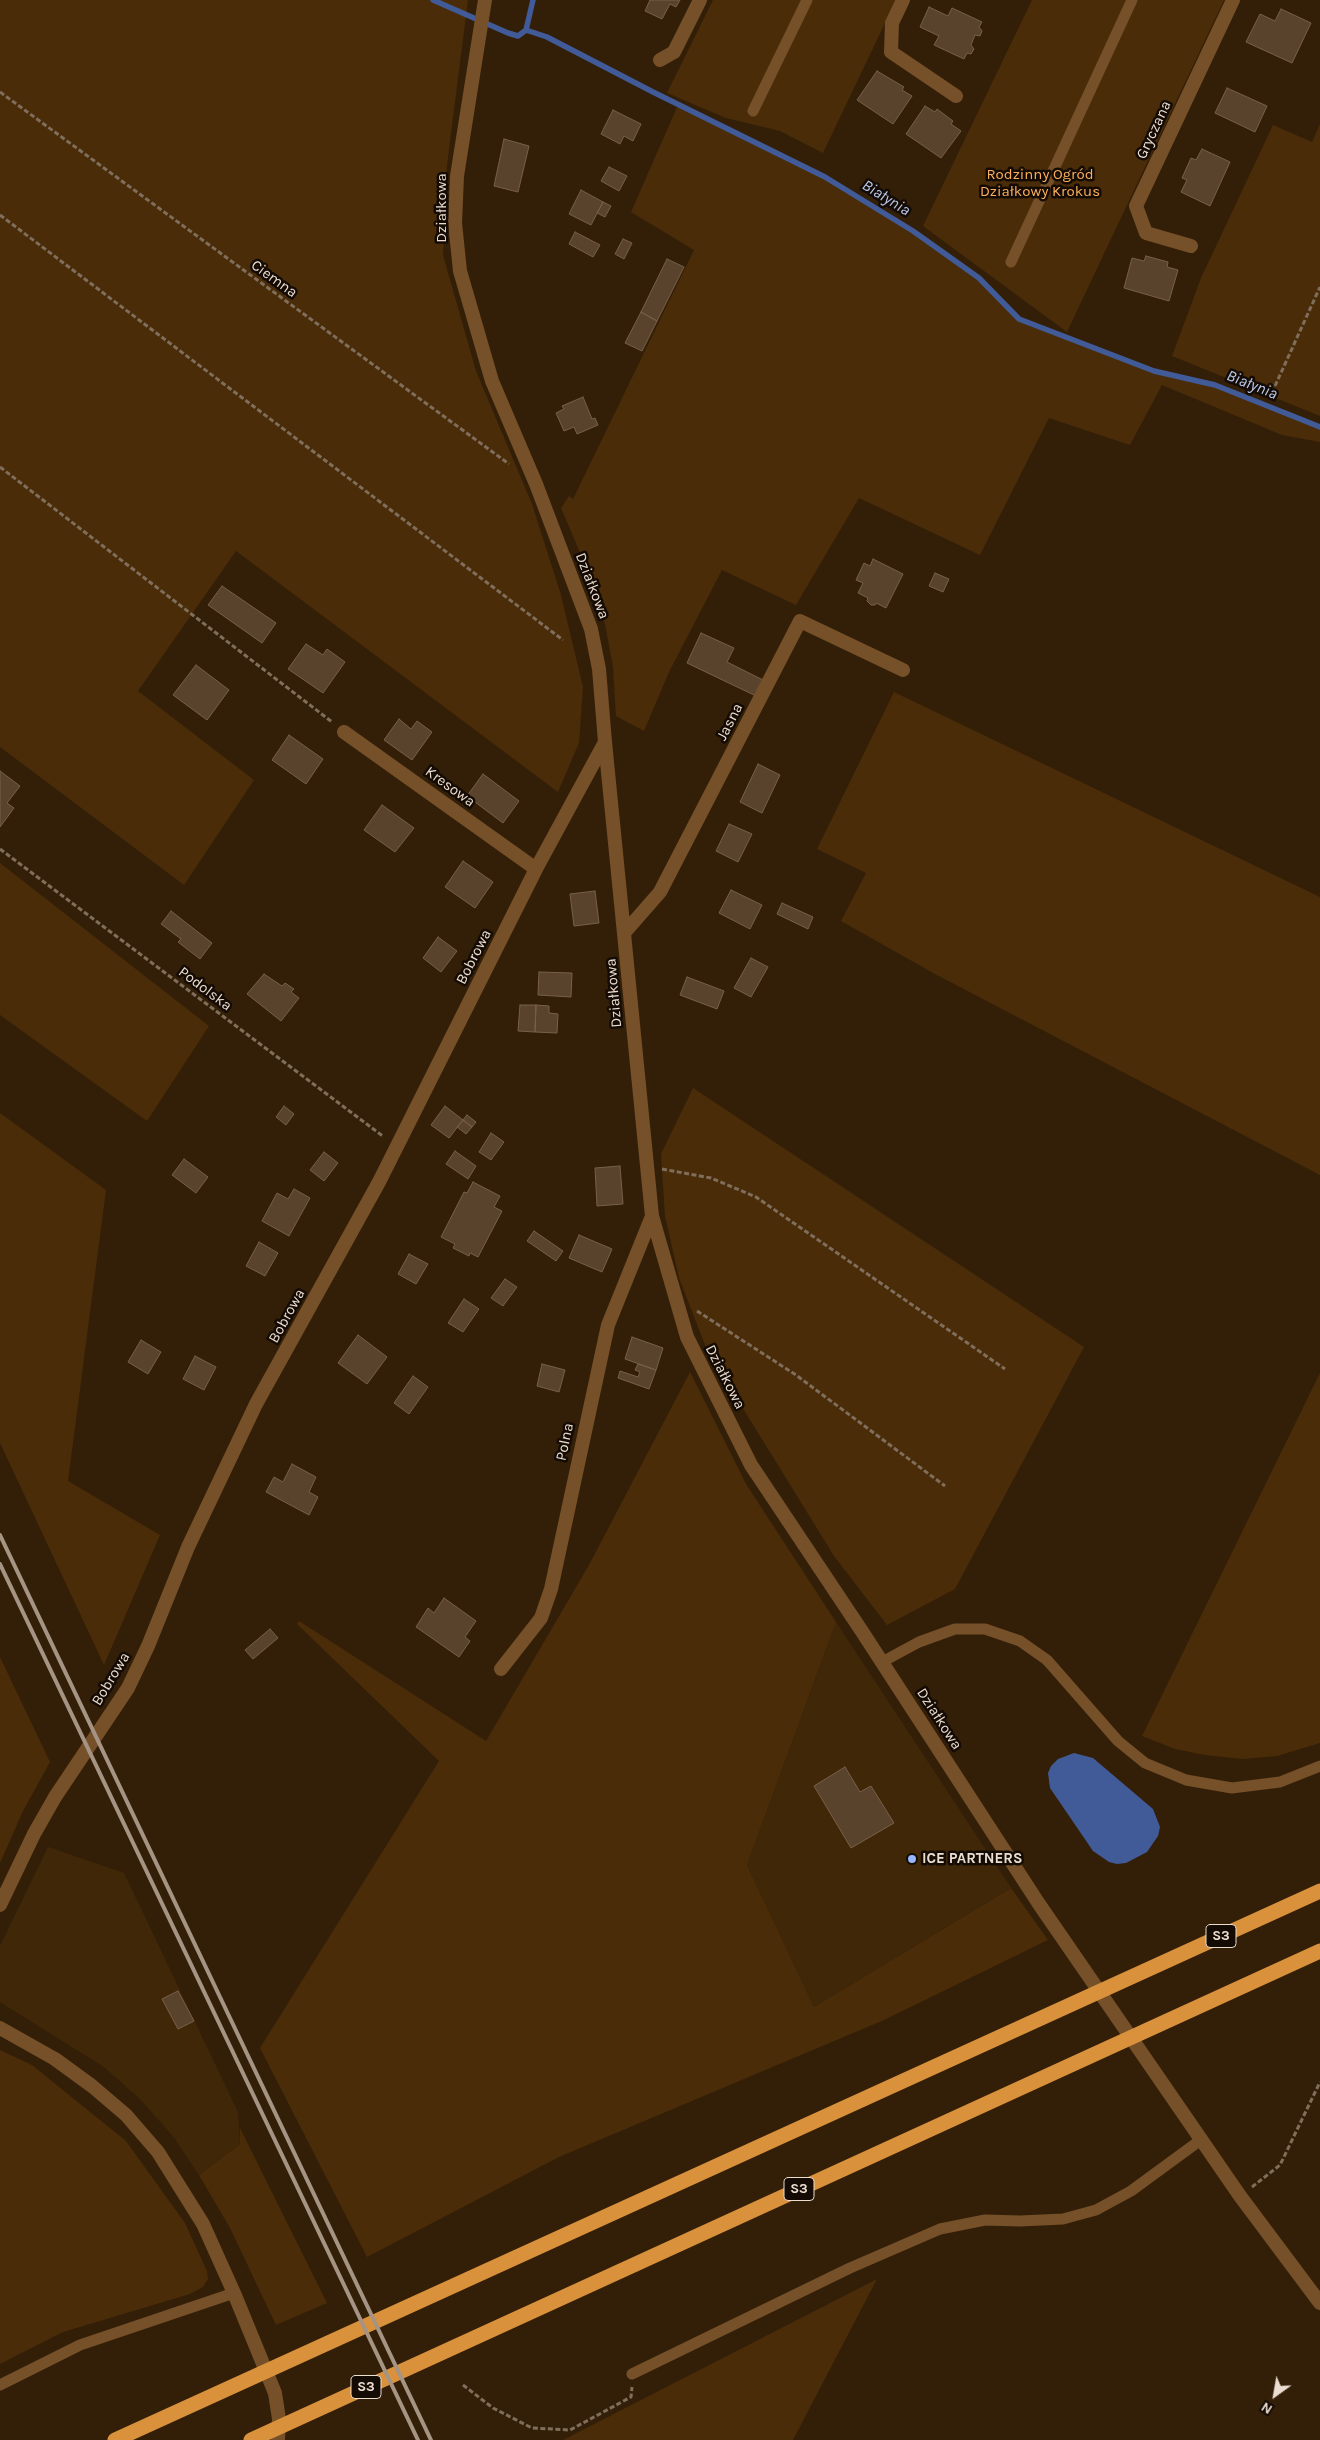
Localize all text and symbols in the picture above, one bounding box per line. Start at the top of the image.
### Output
street label: Gryczana [1133,98,1175,162]
park label: Rodzinny Ogród Działkowy Krokus [980,166,1100,201]
street label: Działkowa [433,173,451,243]
water label: Białynia [858,176,914,220]
street label: Ciemna [247,256,301,302]
water label: Białynia [1224,366,1280,404]
street label: Działkowa [571,550,613,622]
street label: Jasna [713,700,747,744]
street label: Kresowa [421,763,479,811]
street label: Bobrowa [453,927,495,987]
street label: Działkowa [602,957,626,1029]
street label: Podolska [175,963,235,1015]
street label: Bobrowa [265,1286,309,1346]
street label: Działkowa [701,1342,749,1412]
street label: Polna [552,1422,578,1462]
street label: Bobrowa [88,1649,134,1709]
street label: Działkowa [912,1685,966,1753]
place label: ICE PARTNERS [922,1850,1023,1868]
marker: ICE PARTNERS [906,1853,918,1865]
road number: S3 [1206,1924,1236,1948]
road number: S3 [784,2178,814,2200]
north arrow [1250,2370,1300,2420]
road number: S3 [351,2376,381,2398]
text: N [1258,2398,1276,2418]

